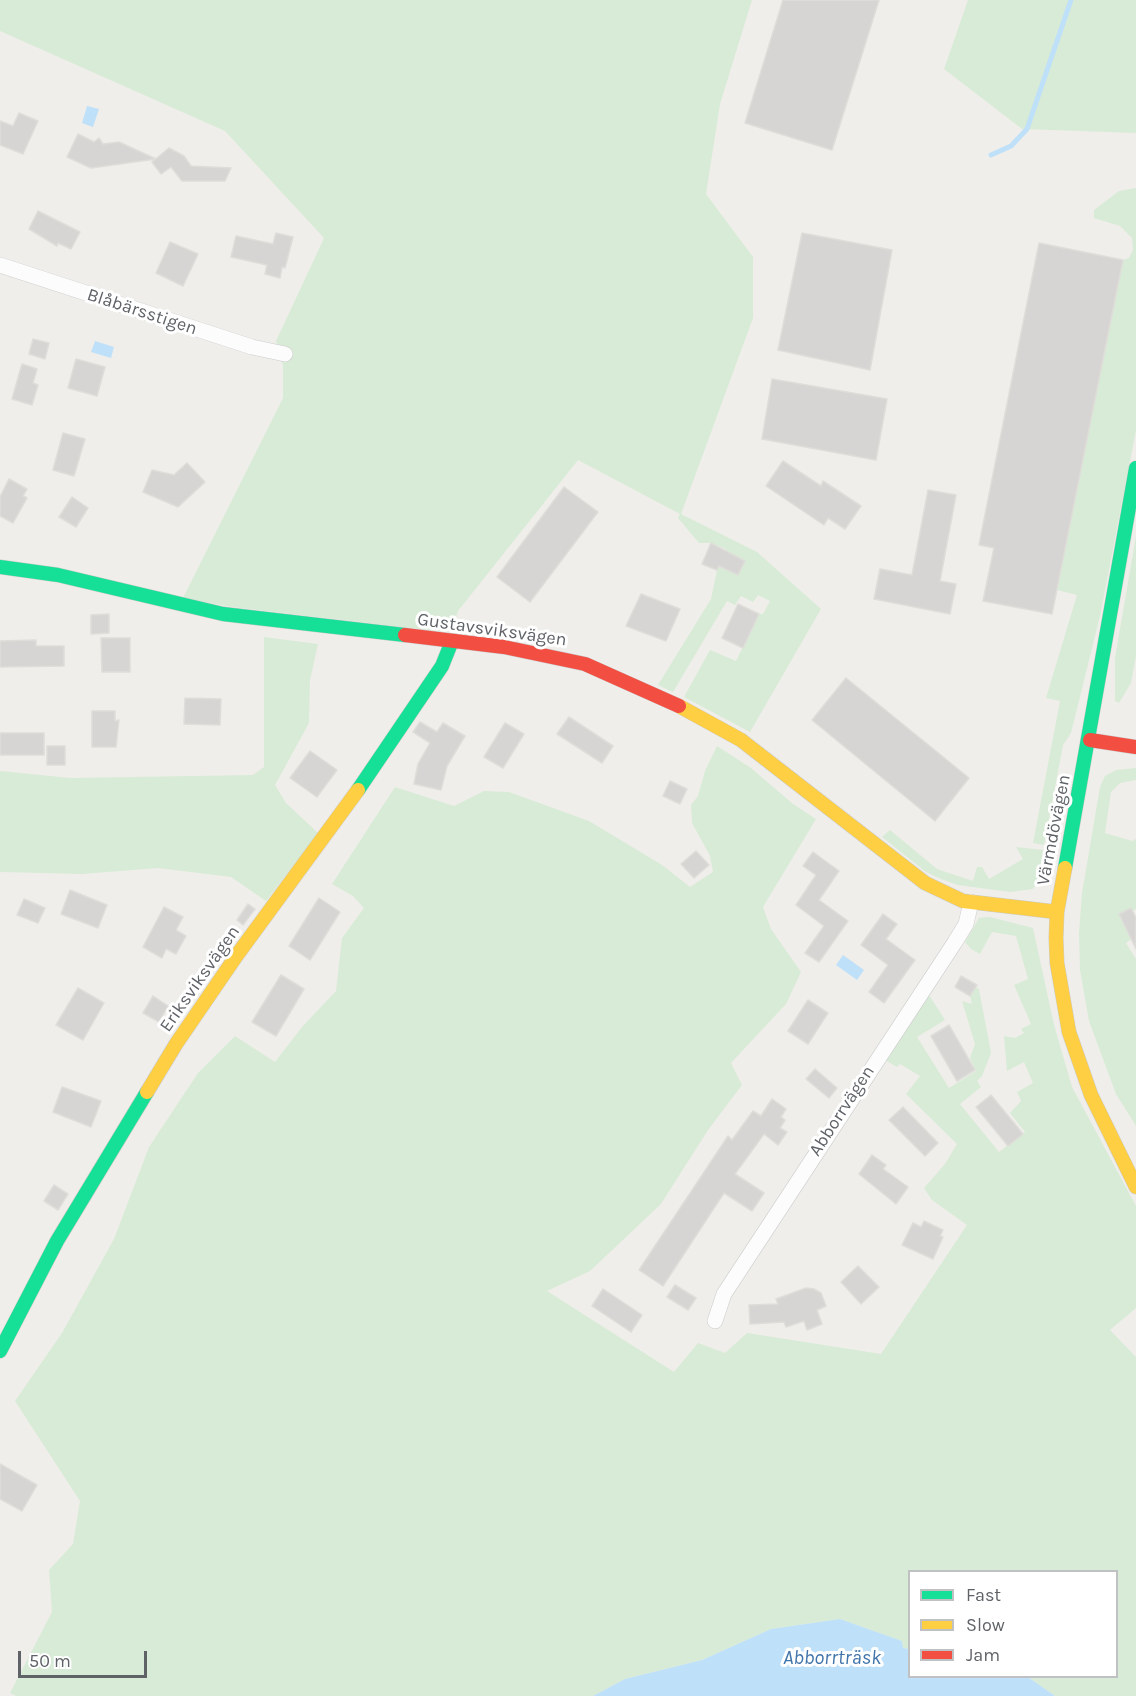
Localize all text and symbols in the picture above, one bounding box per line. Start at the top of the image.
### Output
street label: Blåbärsstigen [84,284,200,340]
street label: Gustavsviksvägen [416,609,568,651]
street label: Värmdövägen [1033,773,1075,887]
street label: Eriksviksvägen [155,922,245,1036]
street label: Abborrvägen [805,1062,879,1160]
legend [908,1570,1118,1678]
text: Fast [966,1584,1001,1606]
text: Slow [966,1614,1005,1636]
scale bar [21,1639,150,1677]
text: Jam [966,1644,1000,1666]
water label: Abborrträsk [783,1646,881,1670]
text: 50 m [29,1650,71,1672]

